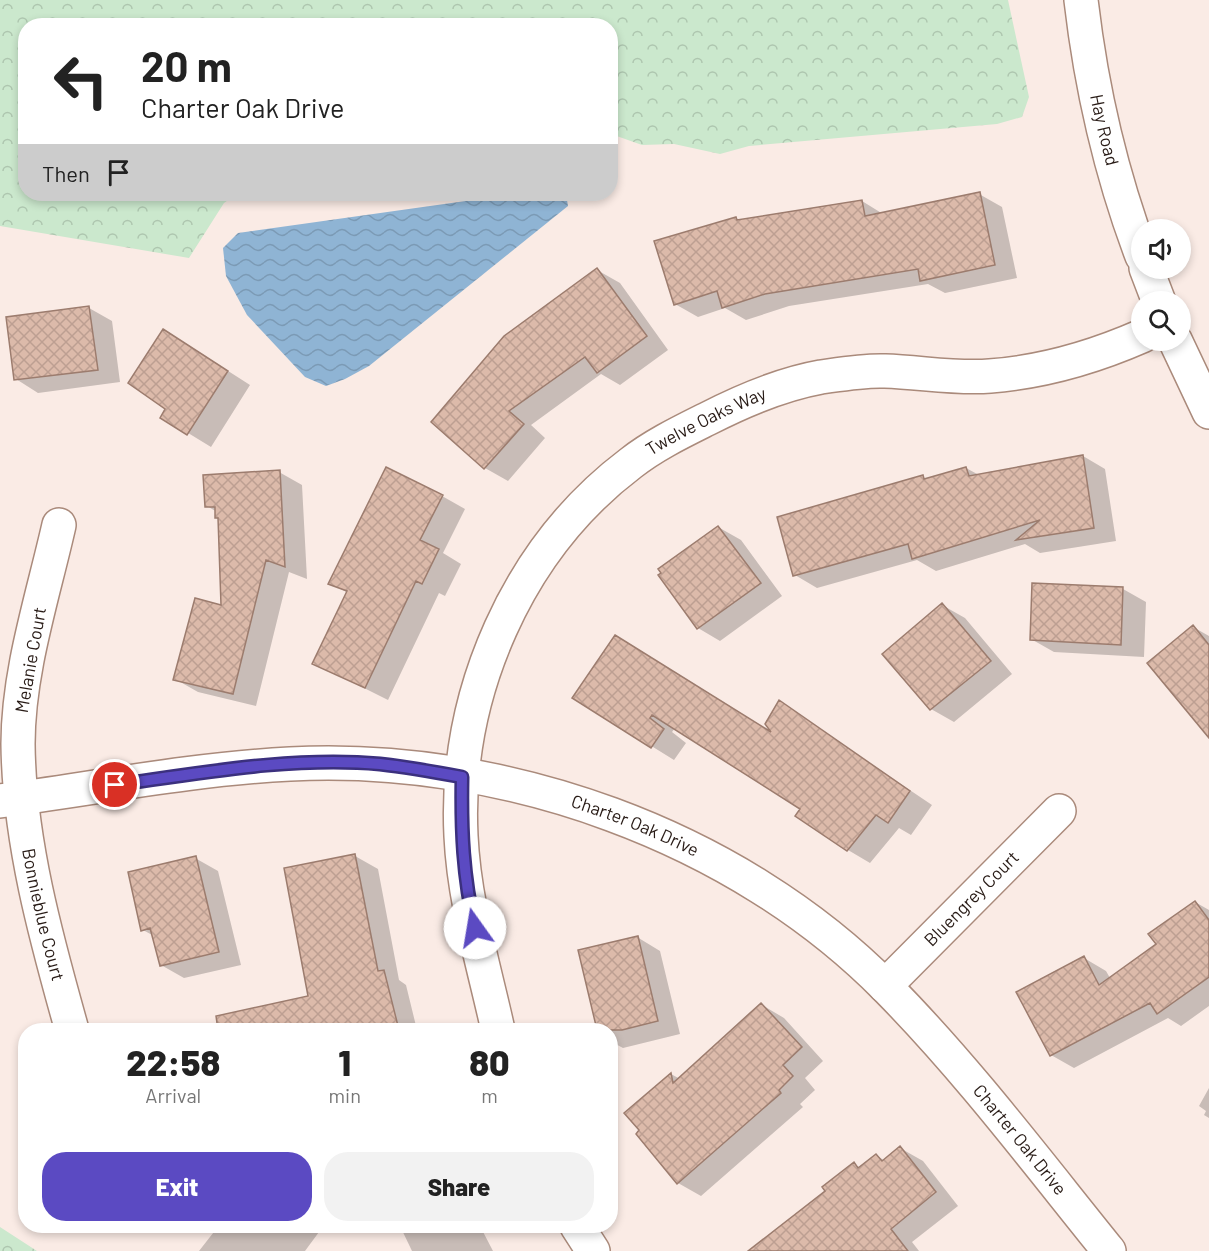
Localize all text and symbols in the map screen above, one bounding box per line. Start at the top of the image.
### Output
text: 20 m [141,40,232,90]
icon: left [42,42,120,120]
text: Charter Oak Drive [141,91,344,123]
street label: Hay Road [1086,92,1124,168]
icon: arrive [102,156,135,189]
text: Then [42,160,90,186]
map controls [1131,219,1191,351]
button: sound [1131,219,1191,279]
button: search [1131,291,1191,351]
street label: Twelve Oaks Way [641,382,769,460]
street label: Melanie Court [10,605,50,714]
pin [89,759,140,810]
icon: arrive [98,768,131,801]
street label: Charter Oak Drive [569,789,703,861]
street label: Bonnieblue Court [18,846,70,983]
street label: Bluengrey Court [919,846,1023,950]
position arrow [443,896,507,960]
text: 22:58 [126,1040,220,1083]
text: 1 [338,1040,351,1083]
text: 80 [469,1040,510,1083]
street label: Charter Oak Drive [969,1080,1072,1199]
text: Arrival [145,1083,201,1107]
text: min [329,1083,361,1107]
text: m [481,1083,498,1107]
button: Exit [42,1152,312,1221]
button: Share [324,1152,594,1221]

